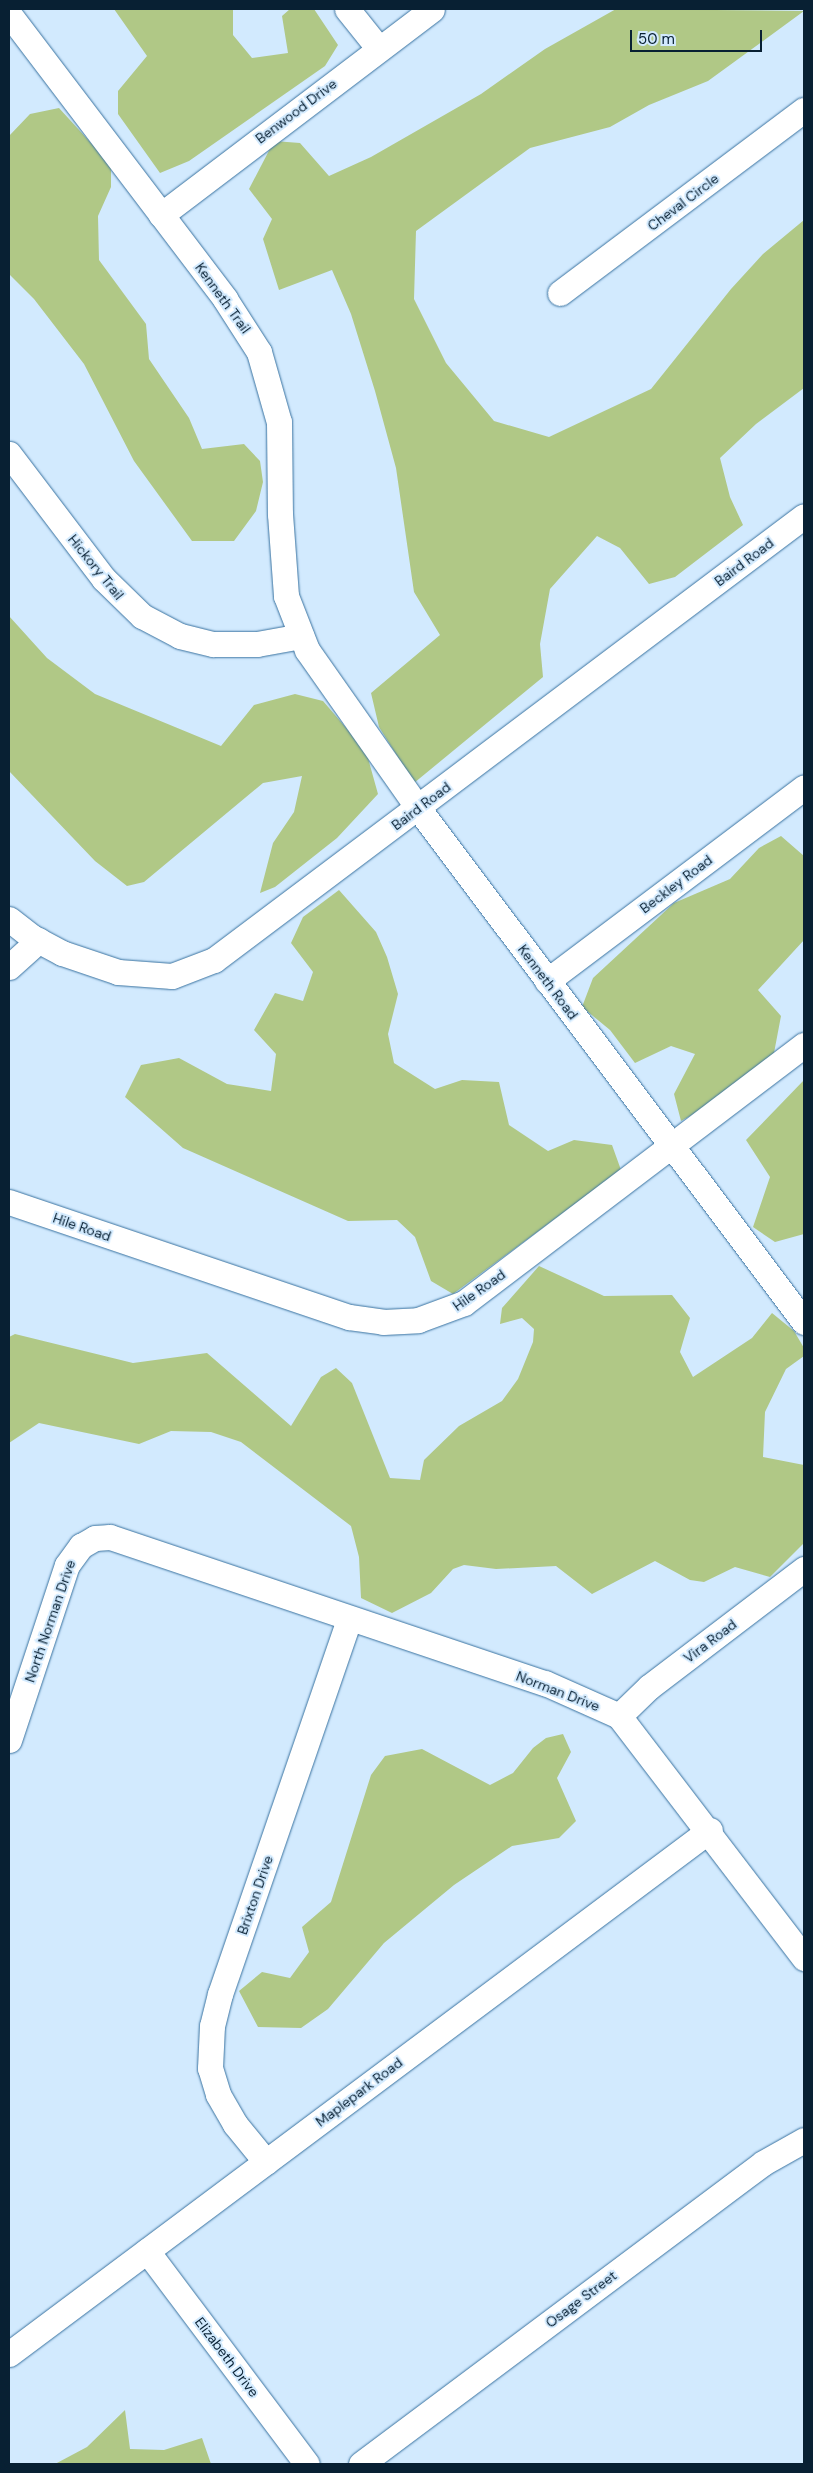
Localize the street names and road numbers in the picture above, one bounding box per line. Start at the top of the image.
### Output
street label: Benwood Drive [252,75,340,147]
street label: Cheval Circle [644,170,722,234]
street label: Kenneth Trail [192,259,254,337]
street label: Hickory Trail [65,531,127,603]
street label: Baird Road [711,534,777,590]
street label: Baird Road [388,778,454,834]
street label: Beckley Road [636,851,716,917]
street label: Kenneth Road [514,941,582,1023]
street label: Hile Road [51,1209,113,1245]
street label: Hile Road [449,1266,509,1314]
street label: North Norman Drive [21,1557,79,1685]
street label: Vira Road [680,1616,740,1666]
street label: Norman Drive [514,1667,602,1715]
street label: Brixton Drive [234,1853,276,1937]
street label: Maplepark Road [312,2054,406,2130]
street label: Osage Street [542,2267,620,2331]
street label: Elizabeth Drive [192,2314,262,2400]

